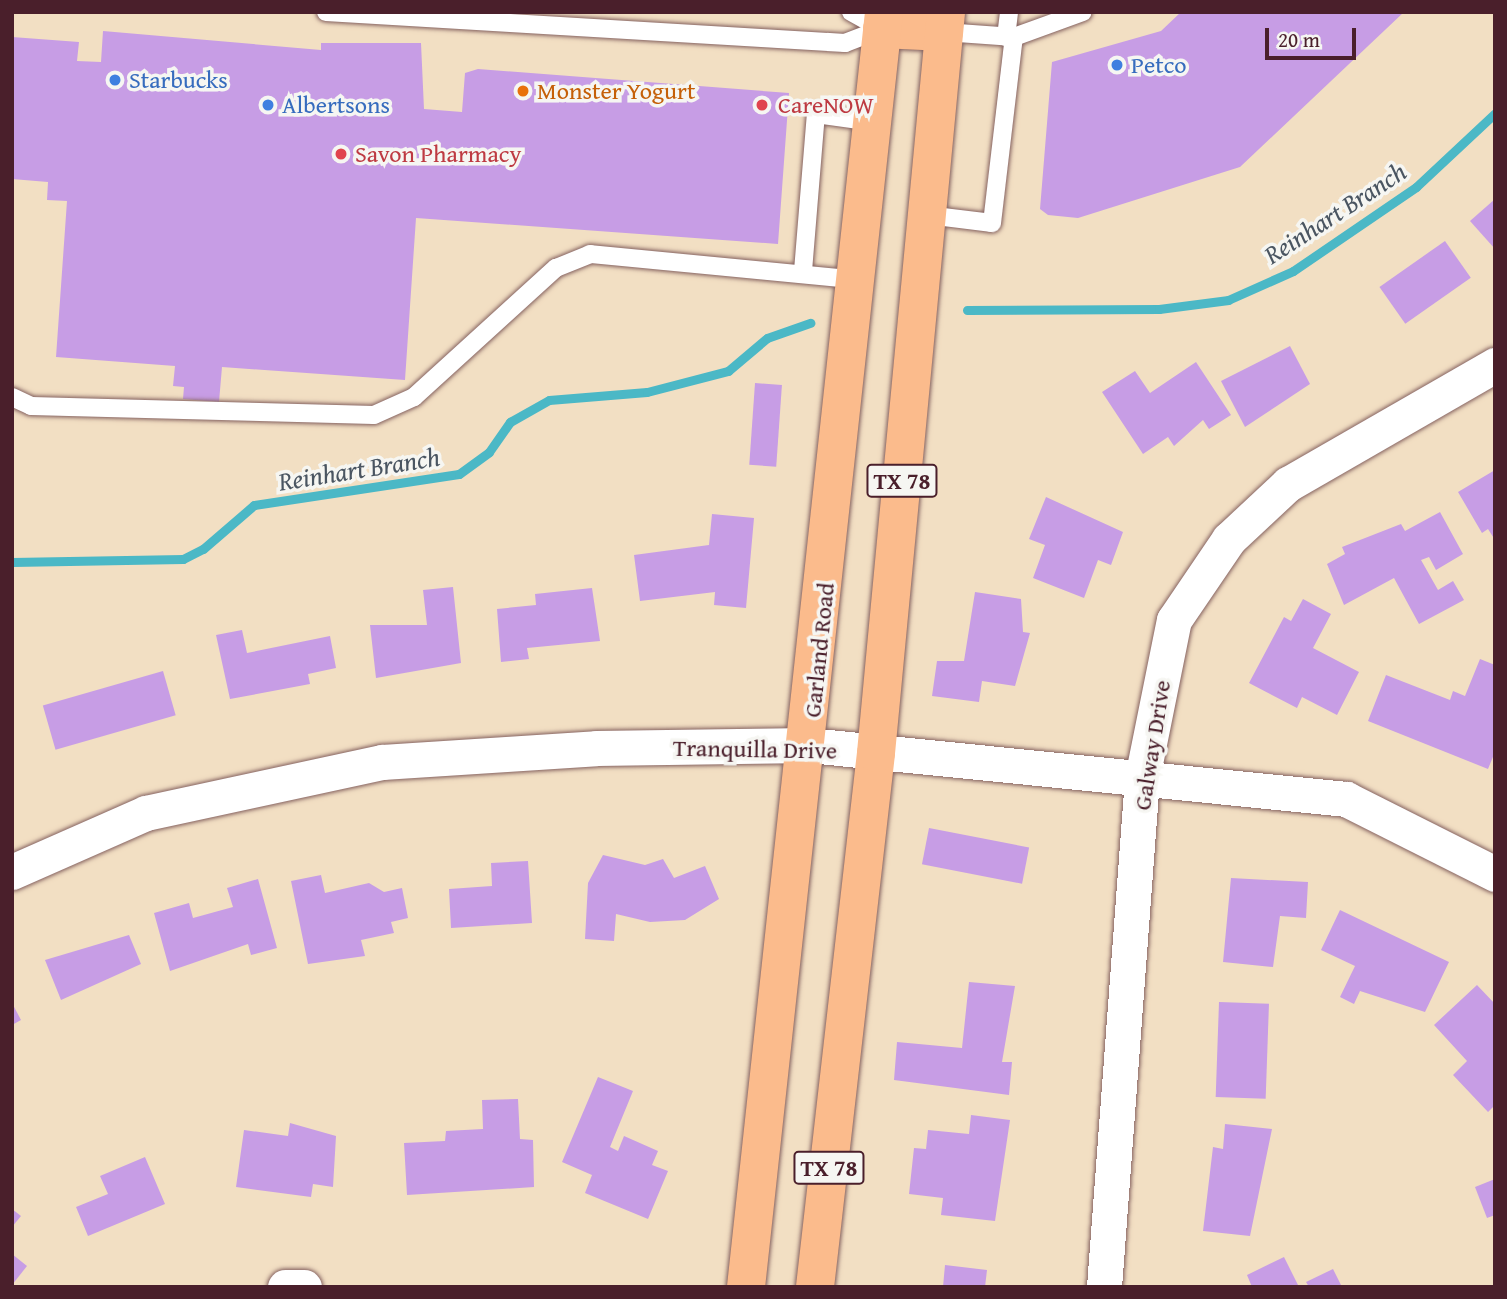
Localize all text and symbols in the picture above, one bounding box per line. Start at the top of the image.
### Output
scale bar [1269,14,1360,58]
text: 20 m [1278,24,1320,55]
place label: Petco [1131,51,1187,79]
marker: Petco [1109,57,1125,73]
place label: Starbucks [129,66,228,94]
marker: Starbucks [107,72,123,88]
place label: Monster Yogurt [537,77,695,105]
marker: Monster Yogurt [515,83,531,99]
place label: Albertsons [282,91,390,119]
place label: CareNOW [778,91,874,119]
marker: CareNOW [752,95,772,115]
marker: Albertsons [260,97,276,113]
place label: Savon Pharmacy [355,140,521,168]
marker: Savon Pharmacy [333,146,349,162]
water label: Reinhart Branch [1258,156,1412,270]
water label: Reinhart Branch [276,441,442,497]
road number: TX 78 [865,461,939,500]
street label: Garland Road [798,581,840,719]
street label: Galway Drive [1128,678,1176,812]
street label: Tranquilla Drive [673,733,837,765]
road number: TX 78 [792,1148,866,1188]

